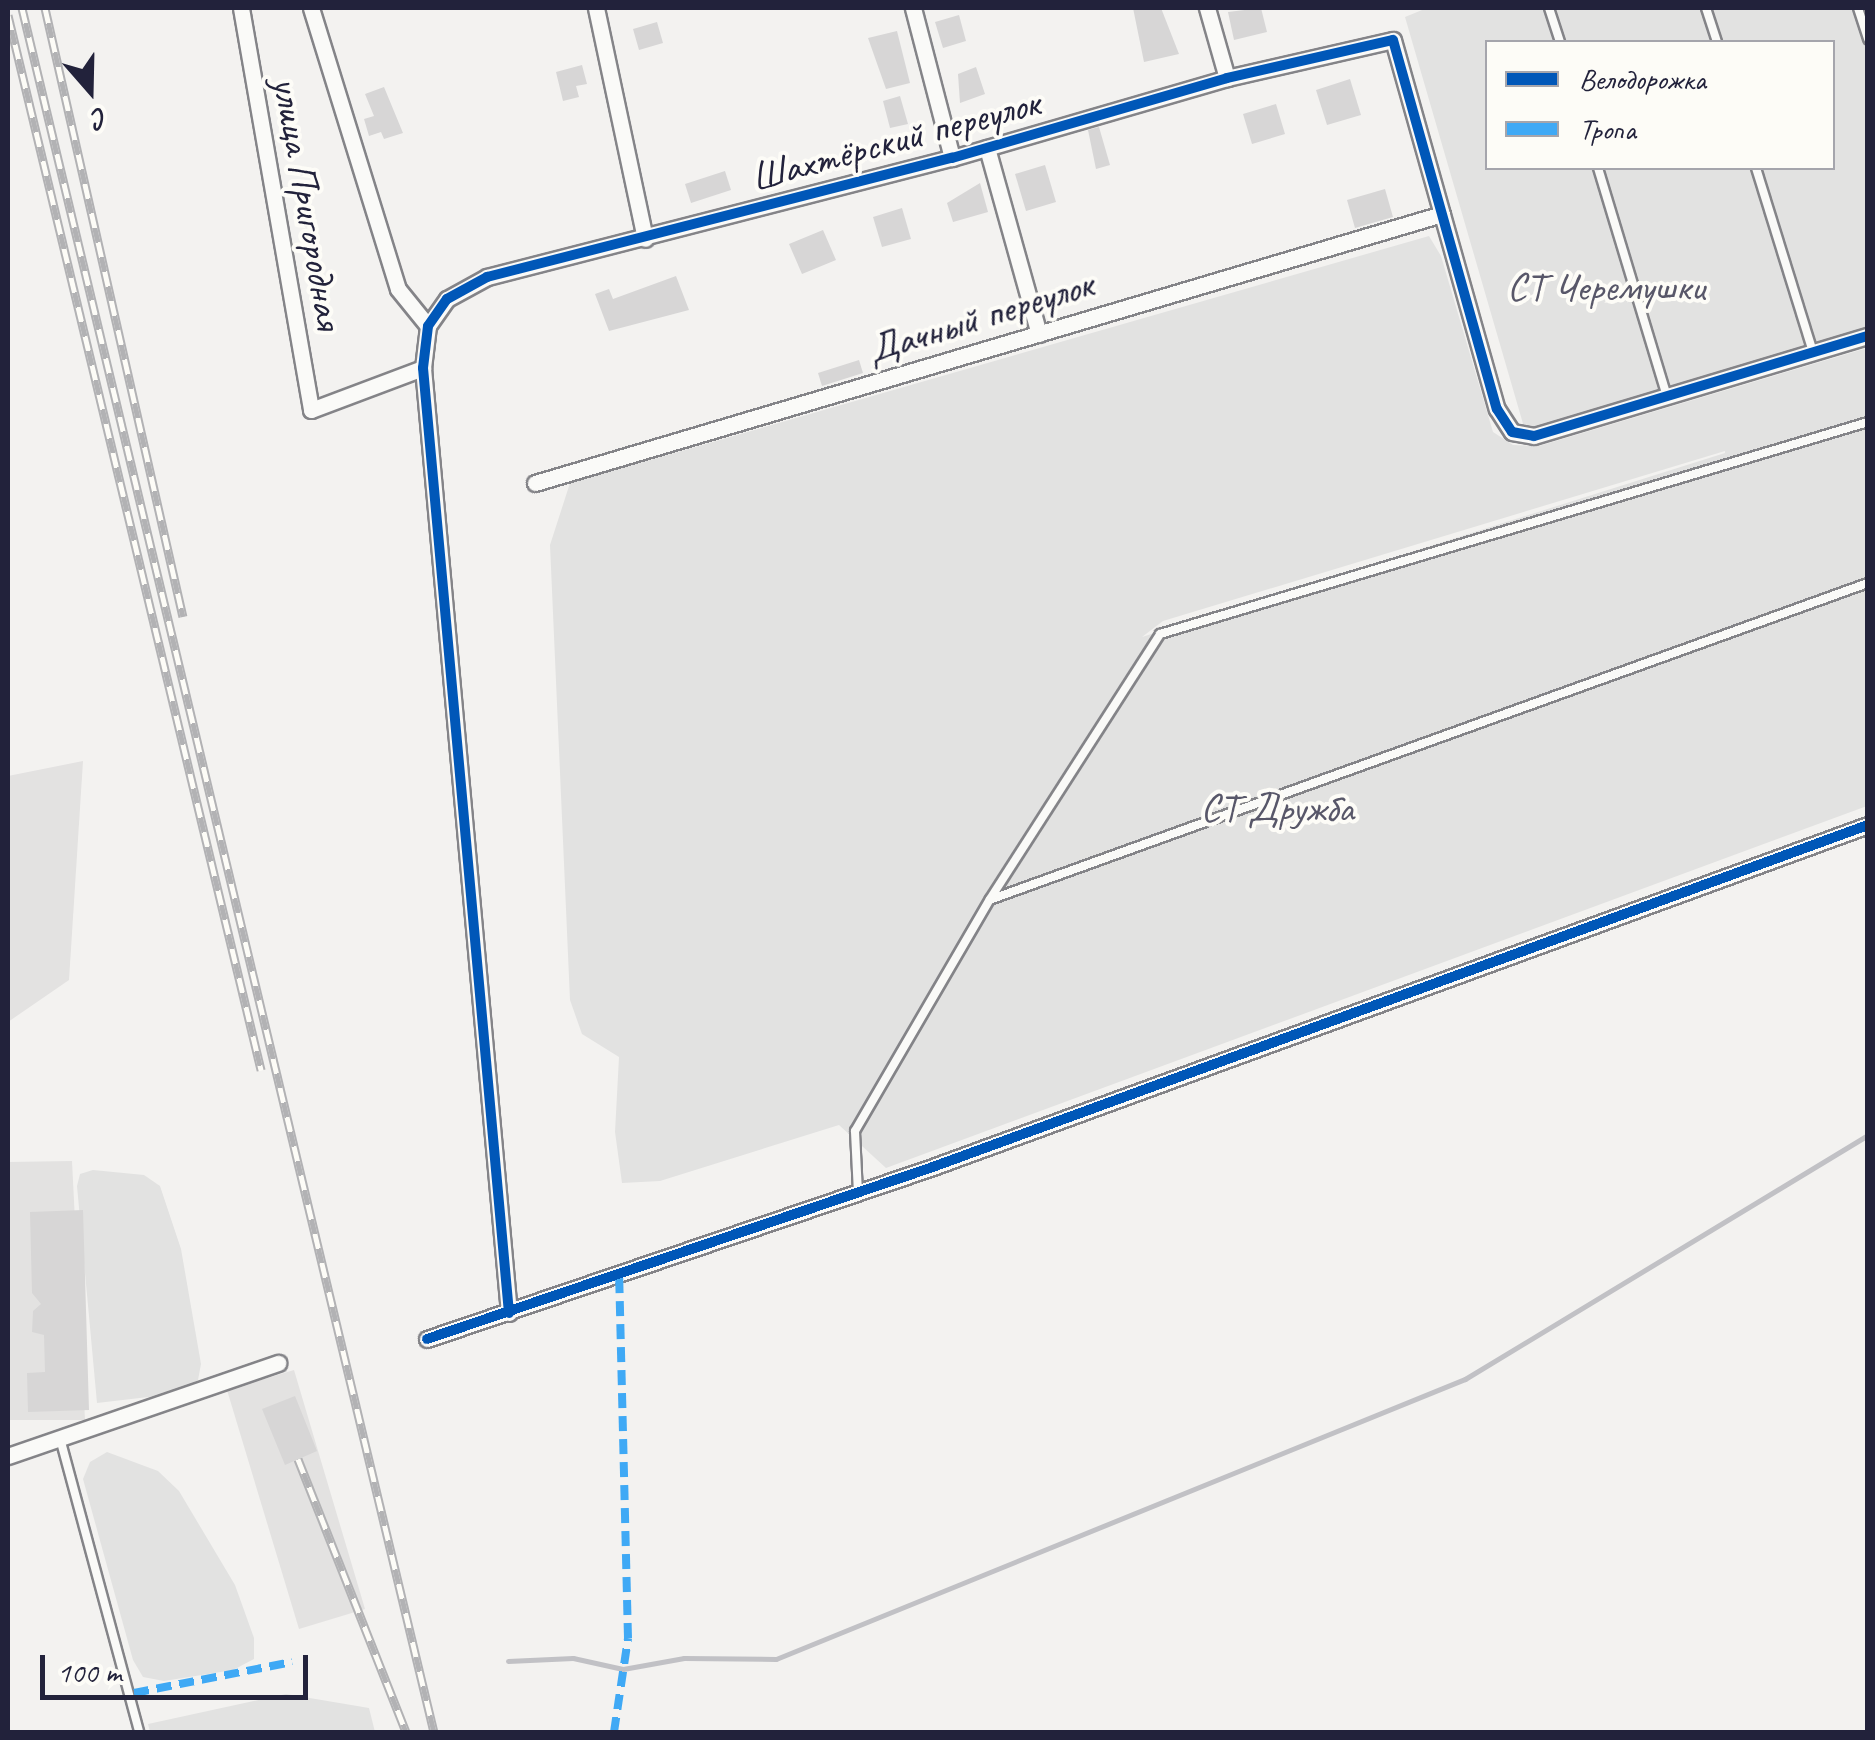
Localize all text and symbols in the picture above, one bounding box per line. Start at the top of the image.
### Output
north arrow [40,40,140,140]
legend [1485,40,1835,170]
text: Велодорожка [1579,60,1706,98]
street label: улица Пригородная [262,73,354,333]
street label: Шахтёрский переулок [745,78,1045,202]
text: С [88,100,113,137]
text: Тропа [1579,110,1636,148]
street label: Дачный переулок [861,260,1099,374]
park label: СТ Черемушки [1507,263,1705,311]
park label: СТ Дружба [1201,784,1353,832]
scale bar [45,1635,312,1697]
text: 100 m [57,1653,122,1691]

